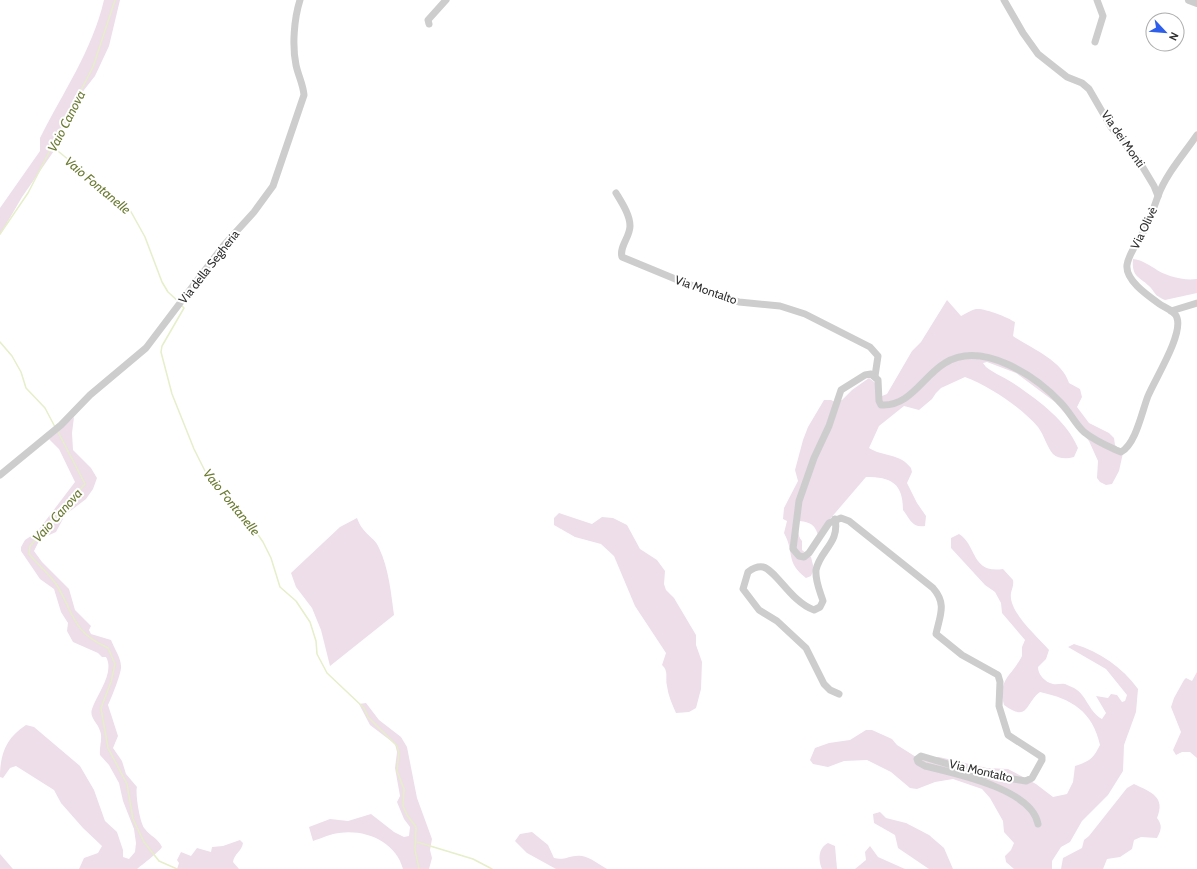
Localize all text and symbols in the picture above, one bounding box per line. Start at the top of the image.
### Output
north arrow [1145,12,1185,52]
text: N [1166,30,1182,43]
water label: Vaio Canova [44,88,88,154]
street label: Via dei Monti [1098,107,1149,170]
water label: Vaio Fontanelle [62,153,134,217]
street label: Via Olivè [1127,204,1160,251]
street label: Via della Segheria [175,227,242,307]
street label: Via Montalto [673,272,740,307]
water label: Vaio Fontanelle [200,465,264,539]
water label: Vaio Canova [29,485,85,545]
street label: Via Montalto [948,756,1015,785]

